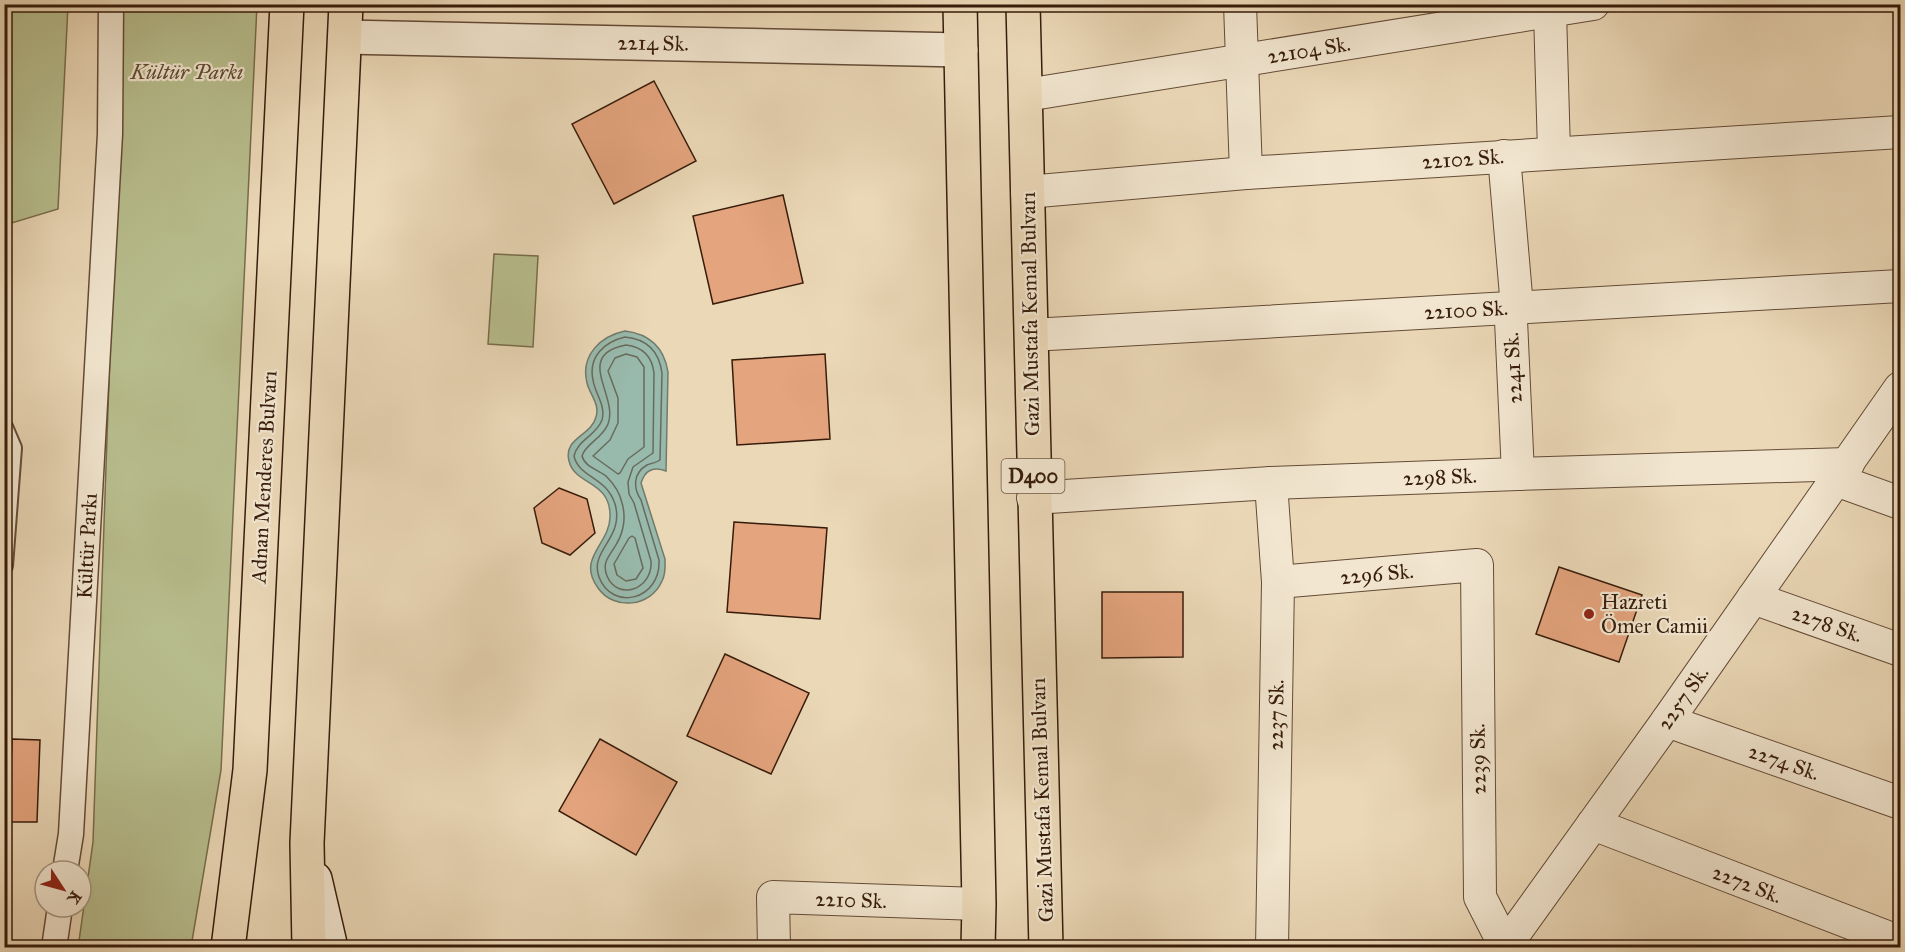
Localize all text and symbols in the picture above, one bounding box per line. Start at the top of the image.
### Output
street label: 2214 Sk. [617,29,689,57]
street label: 22104 Sk. [1266,31,1352,69]
park label: Kültür Parkı [130,59,243,85]
street label: 22102 Sk. [1421,143,1505,175]
street label: Gazi Mustafa Kemal Bulvarı [1015,191,1045,436]
street label: 22100 Sk. [1423,295,1509,325]
street label: 2241 Sk. [1498,332,1528,404]
street label: Adnan Menderes Bulvarı [245,370,283,585]
road number: D400 [1002,459,1064,493]
street label: 2298 Sk. [1403,463,1477,491]
street label: Kültür Parkı [71,492,103,600]
street label: 2296 Sk. [1339,558,1415,590]
place label: Hazreti Ömer Camii [1601,589,1708,639]
street label: 2278 Sk. [1788,600,1866,648]
marker: Hazreti Ömer Camii [1582,607,1596,621]
street label: 2257 Sk. [1652,661,1714,735]
street label: Gazi Mustafa Kemal Bulvarı [1025,677,1059,923]
street label: 2237 Sk. [1262,679,1290,751]
street label: 2239 Sk. [1464,723,1492,795]
street label: 2274 Sk. [1745,738,1823,786]
north arrow [33,859,93,919]
street label: 2272 Sk. [1709,859,1785,909]
street label: 2210 Sk. [815,886,887,914]
text: K [63,887,86,908]

